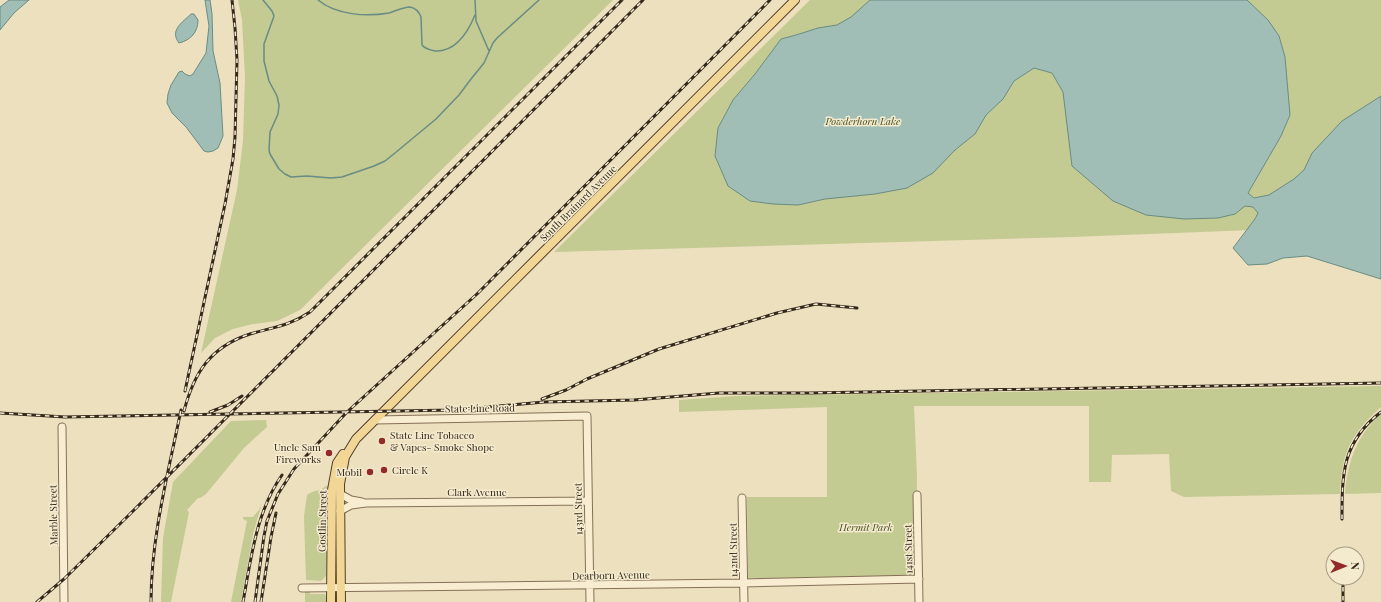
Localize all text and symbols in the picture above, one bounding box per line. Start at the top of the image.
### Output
park label: Powderhorn Lake [825,114,901,128]
street label: South Brainard Avenue [537,162,619,244]
street label: State Line Road [445,400,515,416]
place label: State Line Tobacco & Vapes- Smoke Shope [390,428,494,454]
marker: State Line Tobacco & Vapes- Smoke Shope [377,436,387,446]
place label: Uncle Sam Fireworks [274,440,321,466]
marker: Uncle Sam Fireworks [324,448,334,458]
place label: Circle K [392,463,428,477]
place label: Mobil [337,465,362,479]
marker: Circle K [379,465,389,475]
marker: Mobil [365,467,375,477]
street label: 143rd Street [571,482,585,535]
street label: Marble Street [45,484,61,545]
street label: Clark Avenue [447,485,507,499]
street label: Gostlin Street [314,490,330,552]
park label: Hermit Park [838,520,893,534]
street label: 142nd Street [726,522,740,577]
street label: 141st Street [901,524,915,574]
north arrow [1325,546,1365,586]
text: N [1348,562,1363,570]
street label: Dearborn Avenue [572,567,650,583]

